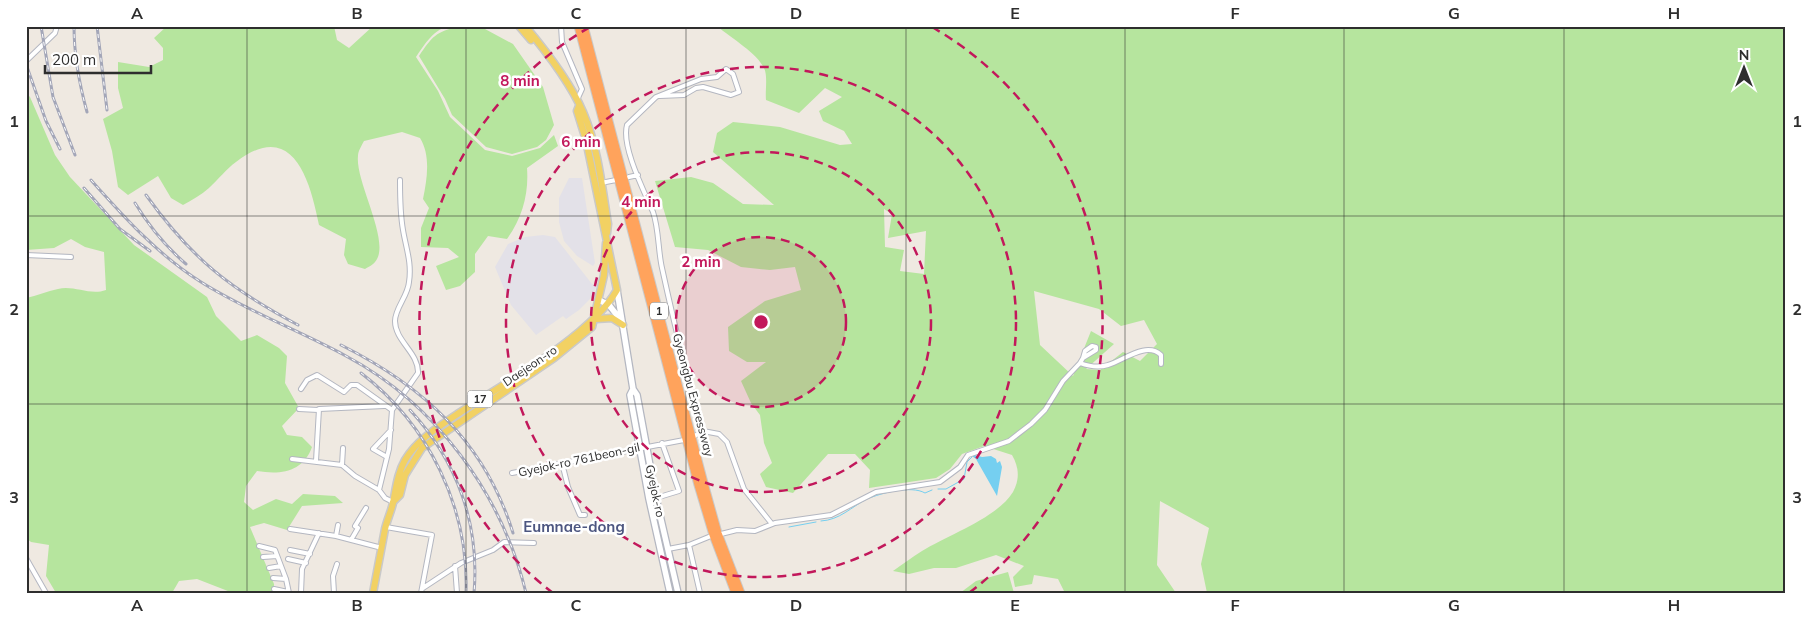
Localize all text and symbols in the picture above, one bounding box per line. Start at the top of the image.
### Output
text: A [131,3,143,23]
text: B [351,3,363,23]
text: C [571,3,582,23]
text: D [790,3,802,23]
text: E [1010,3,1020,23]
text: F [1230,3,1240,23]
text: G [1448,3,1460,23]
text: H [1668,3,1680,23]
scale bar [45,42,151,74]
north arrow [1718,42,1768,92]
text: N [1739,46,1749,64]
text: 200 m [52,50,96,69]
text: 8 min [500,71,540,90]
text: 1 [9,111,19,131]
text: 1 [1792,111,1802,131]
text: 6 min [561,132,601,151]
text: 4 min [621,192,661,211]
text: 2 min [681,252,721,271]
text: 2 [9,299,19,319]
text: 2 [1792,299,1802,319]
road number: 1 [650,302,668,320]
centre of rings [752,313,770,331]
street label: Gyeongbu Expressway [670,332,717,459]
street label: Daejeon-ro [500,342,560,389]
road number: 17 [468,390,492,408]
street label: Gyejok-ro 761beon-gil [517,439,641,480]
street label: Gyejok-ro [643,463,668,519]
text: 3 [9,487,19,507]
text: 3 [1792,487,1802,507]
district label: Eumnae-dong [523,517,625,536]
text: A [131,595,143,615]
text: B [351,595,363,615]
text: C [571,595,582,615]
text: D [790,595,802,615]
text: E [1010,595,1020,615]
text: F [1230,595,1240,615]
text: G [1448,595,1460,615]
text: H [1668,595,1680,615]

